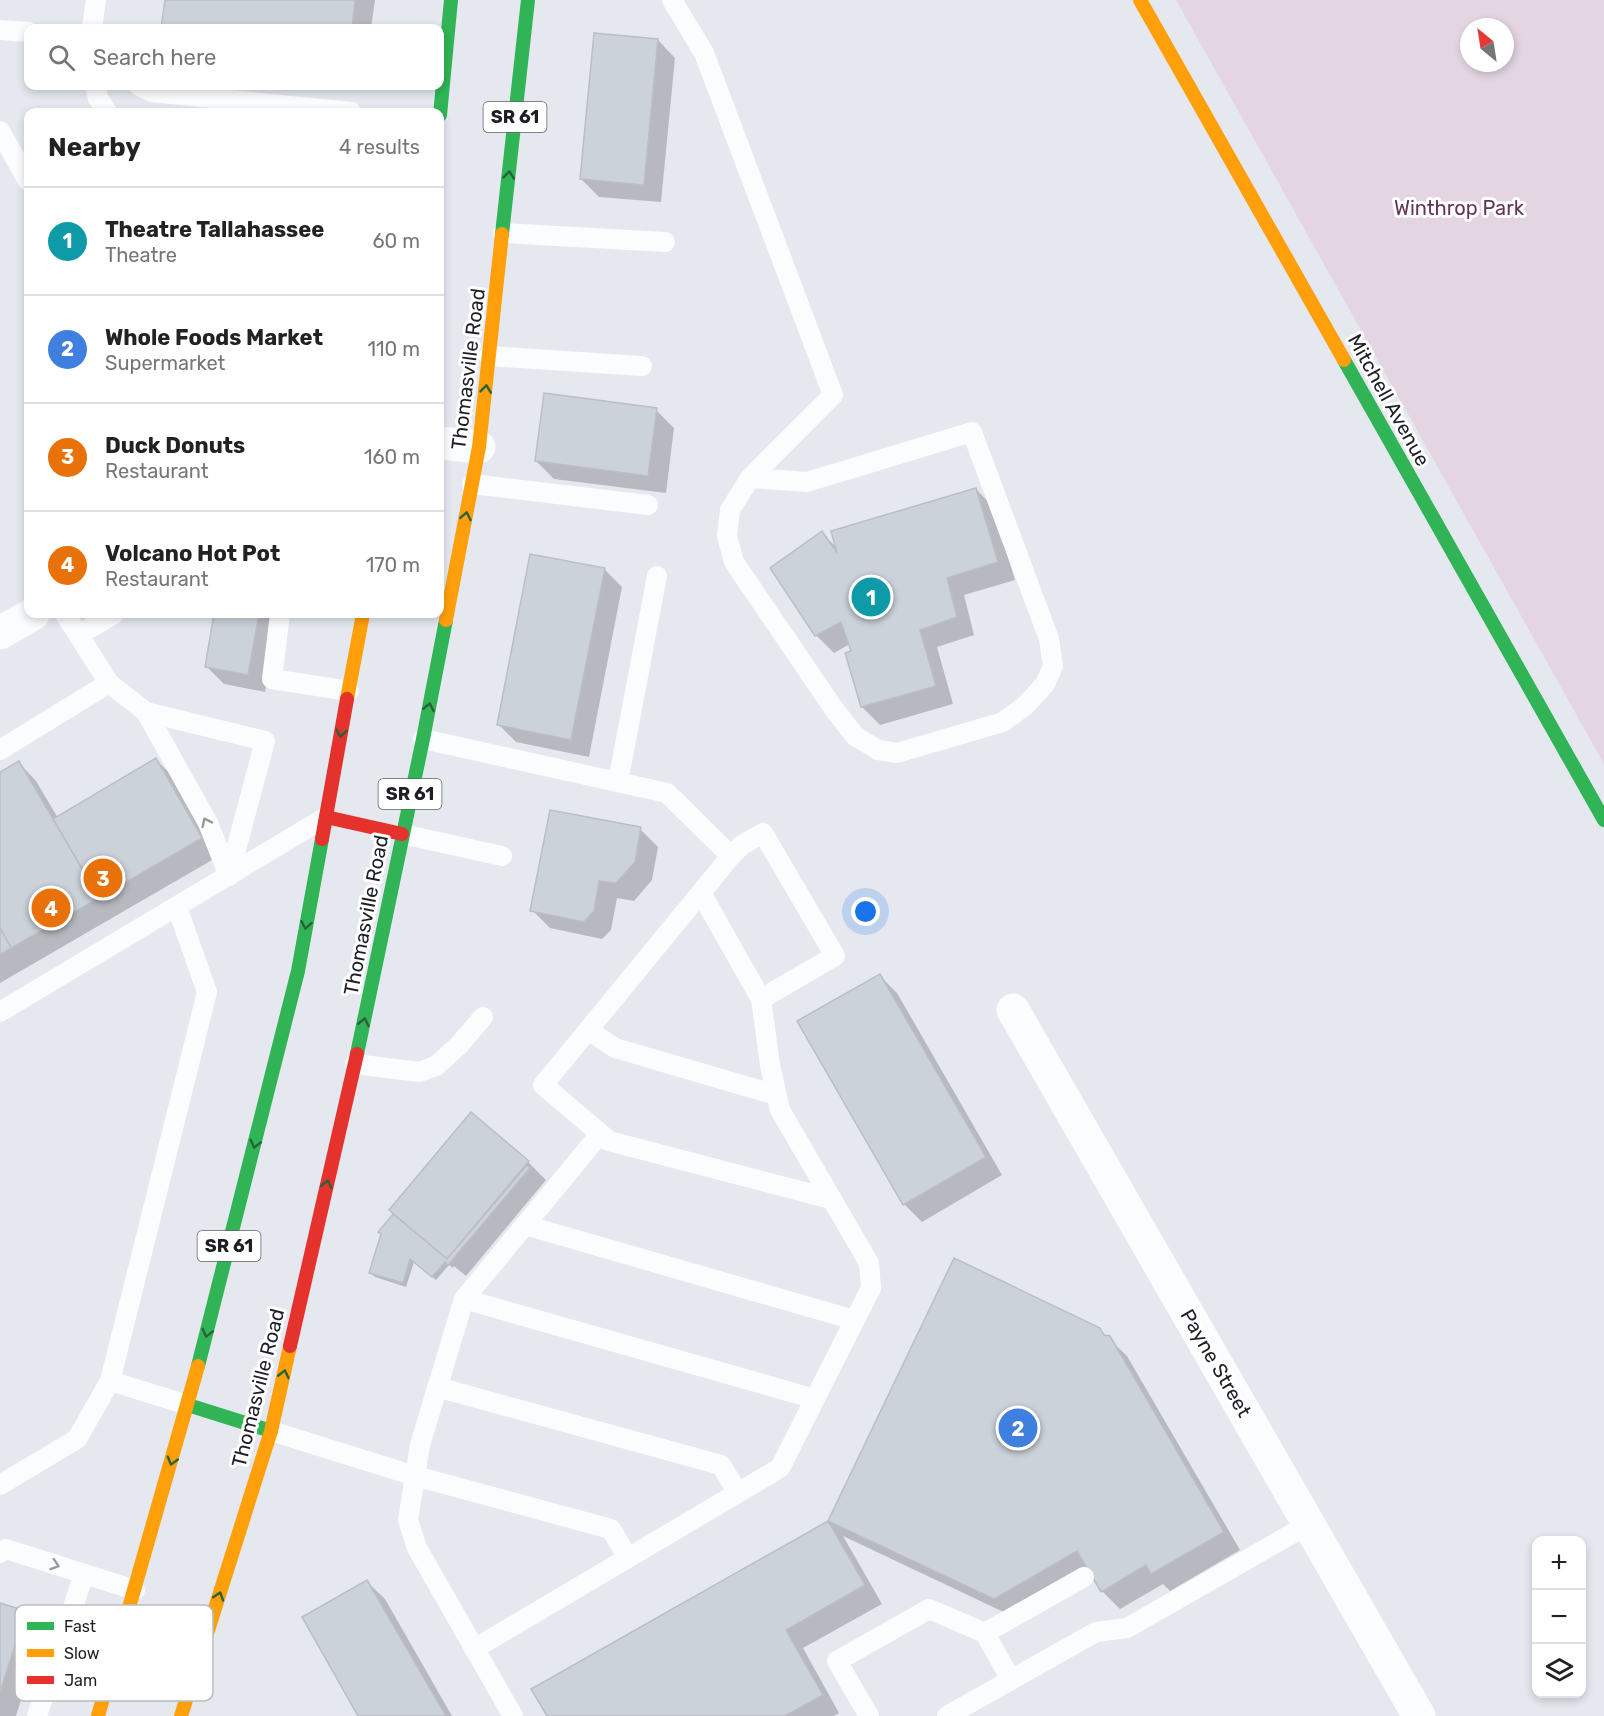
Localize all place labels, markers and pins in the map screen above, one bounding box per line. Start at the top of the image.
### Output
pin: 1 [852,574,890,620]
pin: 3 [84,856,122,900]
pin: 4 [32,886,70,930]
pin: 2 [998,1406,1038,1450]

